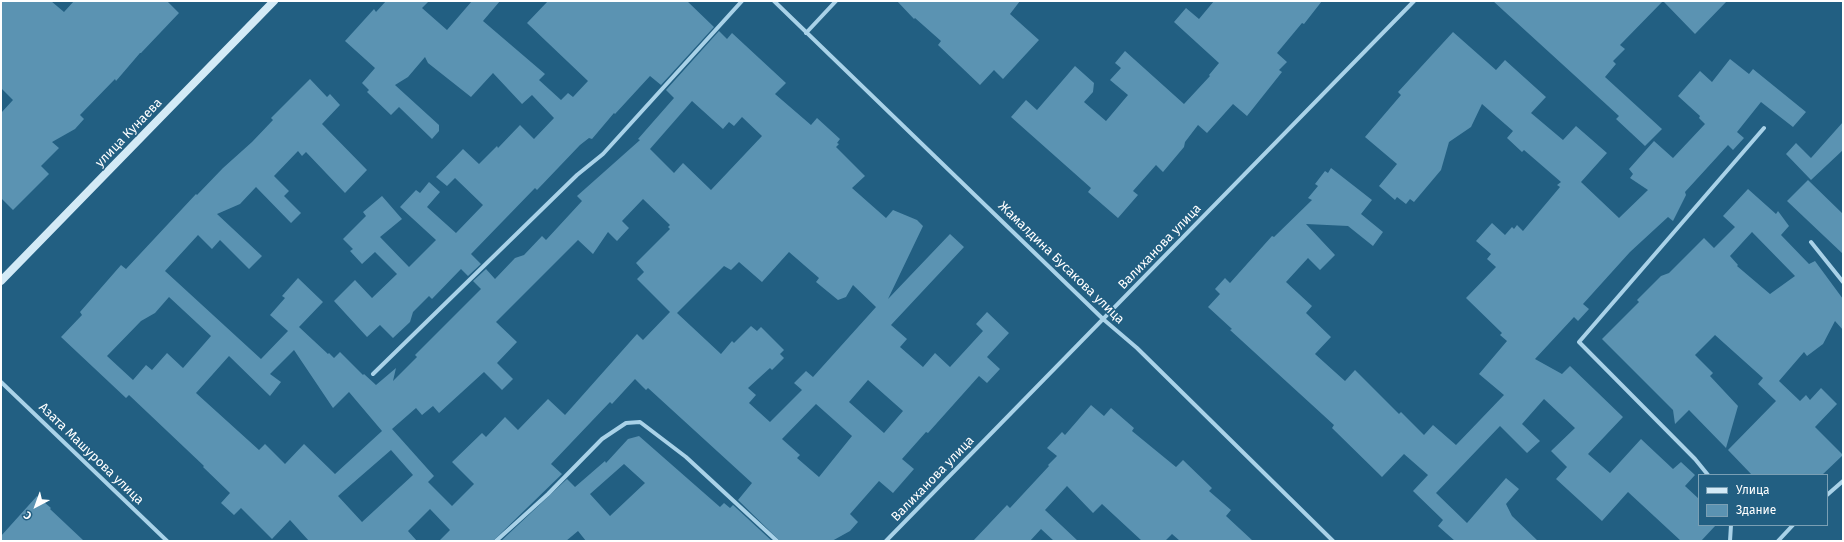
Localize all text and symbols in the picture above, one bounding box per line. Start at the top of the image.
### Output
street label: улица Кунаева [92,95,166,171]
street label: Жамалдина Бусакова улица [995,199,1127,327]
street label: Валиханова улица [1115,201,1205,293]
street label: Азата Машурова улица [35,400,147,508]
street label: Валиханова улица [888,433,978,525]
legend [1698,474,1828,526]
text: Улица [1736,483,1770,497]
north arrow [16,486,56,526]
text: Здание [1736,503,1776,517]
text: С [21,508,34,522]

